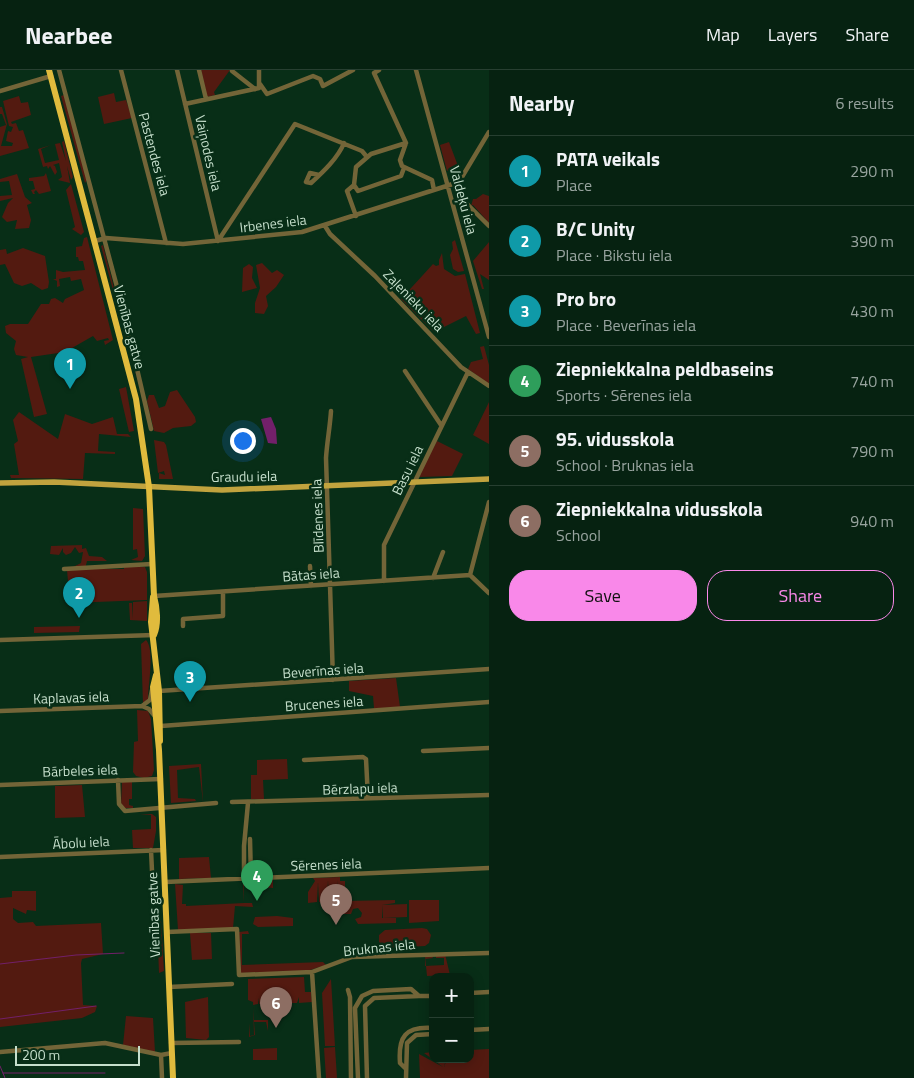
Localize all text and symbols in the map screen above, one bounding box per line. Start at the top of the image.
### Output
text: Nearbee [25,17,112,53]
text: Map [706,21,740,48]
text: Layers [768,21,817,48]
text: Share [845,21,889,48]
text: Nearby [509,87,574,119]
text: 6 results [835,91,894,115]
street label: Pastendes iela [134,110,176,198]
street label: Vaiņodes iela [190,113,228,193]
text: PATA veikals [556,144,660,173]
text: 1 [521,159,529,183]
text: 290 m [850,159,894,183]
street label: Valdeķu iela [445,163,483,237]
text: Place [556,173,592,197]
street label: Irbenes iela [238,208,308,238]
text: B/C Unity [556,214,635,243]
text: 2 [521,229,529,253]
text: 390 m [850,229,894,253]
text: Place · Bikstu iela [556,243,672,267]
street label: Zaļenieku iela [379,264,449,336]
street label: Vienības gatve [109,283,151,371]
text: Pro bro [556,284,616,313]
text: 3 [521,299,529,323]
text: 430 m [850,299,894,323]
text: Place · Beverīnas iela [556,313,696,337]
pin: 1 [54,348,86,389]
text: Ziepniekkalna peldbaseins [556,354,774,383]
text: 4 [521,369,529,393]
text: 740 m [850,369,894,393]
text: Sports · Sērenes iela [556,383,692,407]
text: 95. vidusskola [556,424,674,453]
your location [230,428,256,454]
text: 5 [521,439,529,463]
text: 790 m [850,439,894,463]
street label: Basu iela [386,442,428,498]
text: School · Bruknas iela [556,453,694,477]
street label: Graudu iela [211,465,277,487]
street label: Blīdenes iela [305,479,329,553]
text: Ziepniekkalna vidusskola [556,494,763,523]
text: 6 [521,509,529,533]
text: 940 m [850,509,894,533]
text: School [556,523,601,547]
street label: Bātas iela [282,562,340,586]
button: Save [509,570,697,621]
button: Share [707,570,894,621]
pin: 2 [63,577,95,618]
street label: Beverīnas iela [282,657,364,683]
pin: 3 [174,661,206,702]
street label: Kaplavas iela [33,685,109,709]
street label: Brucenes iela [284,690,364,716]
street label: Bārbeles iela [42,758,118,782]
street label: Bērzlapu iela [322,776,398,800]
street label: Ābolu iela [52,830,110,854]
street label: Sērenes iela [290,852,362,876]
pin: 4 [241,860,273,901]
street label: Vienības gatve [141,872,165,958]
pin: 5 [320,884,352,925]
street label: Bruknas iela [342,933,416,961]
map controls [429,973,474,1063]
button: + [429,973,474,1018]
pin: 6 [260,987,292,1028]
button: − [429,1018,474,1063]
scale bar [15,1043,140,1066]
text: 200 m [22,1044,60,1065]

